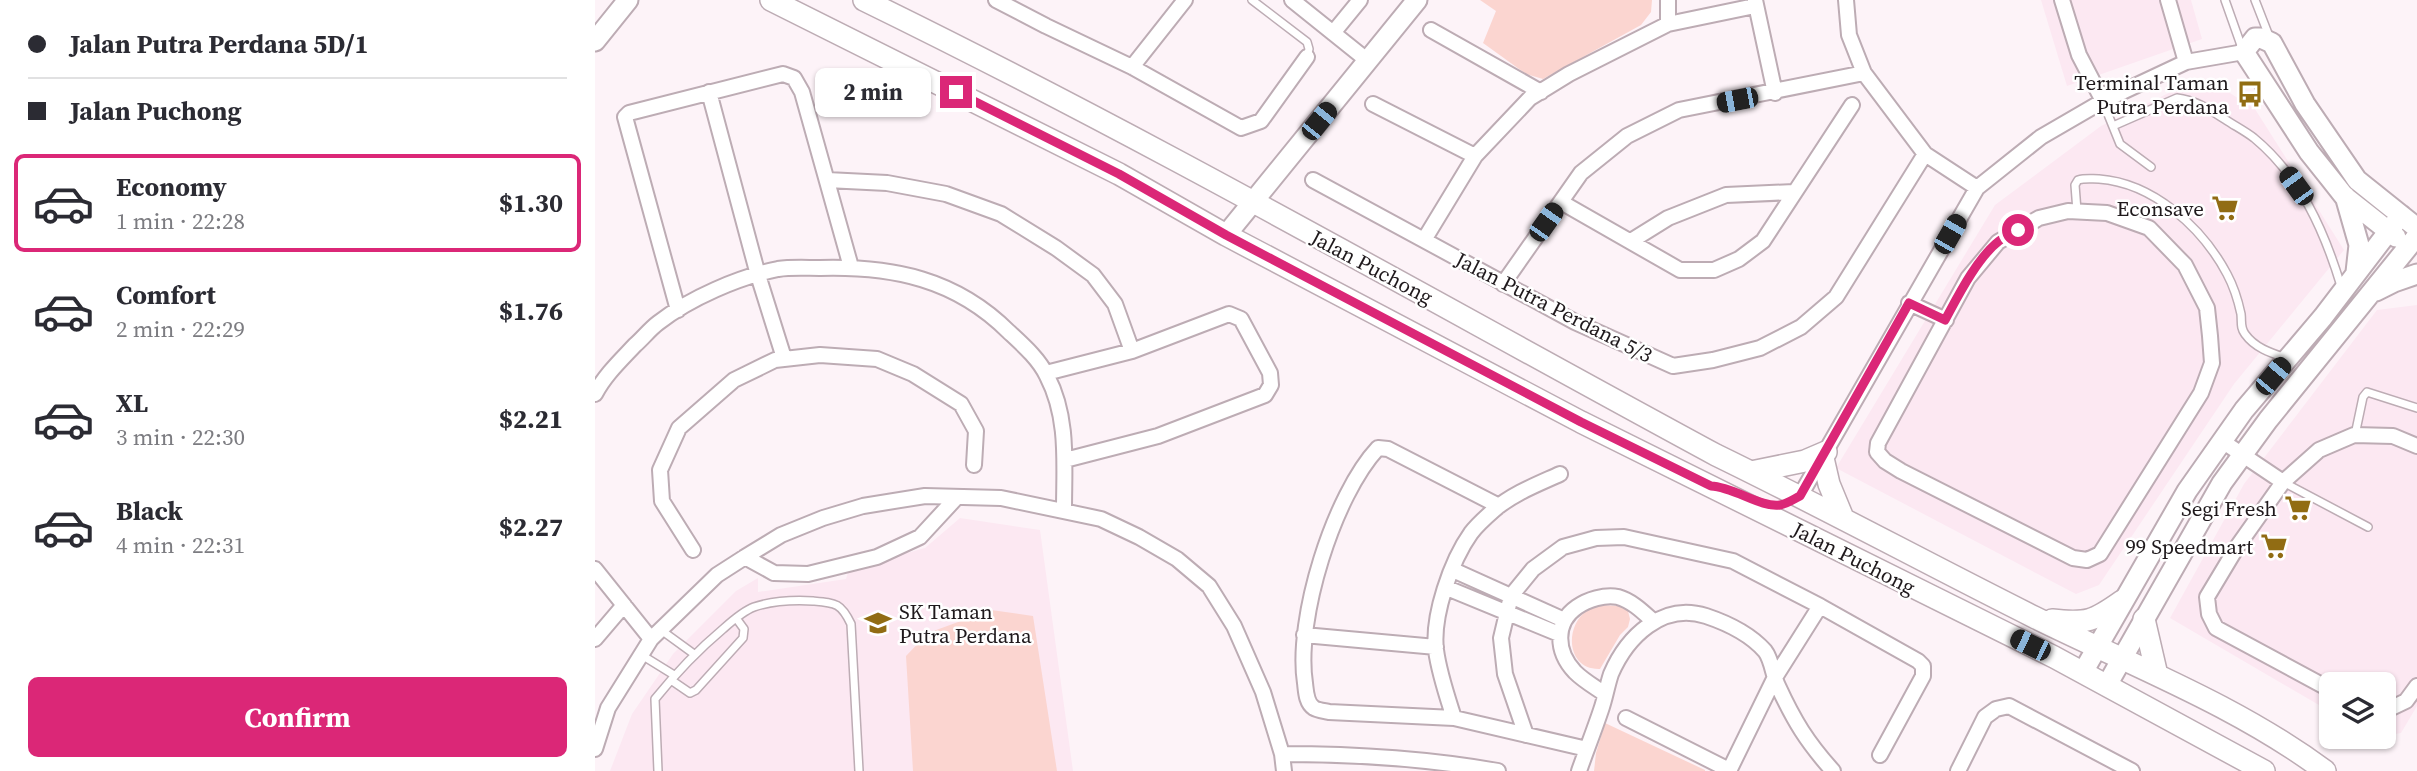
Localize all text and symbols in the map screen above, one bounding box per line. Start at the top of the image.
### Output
text: Jalan Putra Perdana 5D/1 [70,26,369,62]
callout: 2 min [816,68,931,116]
place label: Terminal Taman Putra Perdana [2074,68,2229,121]
text: 2 min [843,76,903,108]
route end [940,76,972,108]
bus stop icon: Terminal Taman Putra Perdana [2235,79,2265,109]
car [1715,86,1760,114]
text: Jalan Puchong [70,93,242,129]
car [1298,98,1341,144]
car [2276,163,2317,209]
text: Economy [116,169,227,205]
icon: car [32,172,95,235]
text: $1.30 [499,185,563,221]
supermarket icon: Econsave [2210,193,2240,223]
place label: Econsave [2117,194,2204,223]
car [1526,199,1567,245]
text: 1 min · 22:28 [116,205,245,237]
car [1931,211,1970,257]
route start [2002,214,2034,246]
street label: Jalan Puchong [1305,222,1438,311]
street label: Jalan Putra Perdana 5/3 [1450,244,1658,369]
text: Comfort [116,277,216,313]
icon: car [32,280,95,343]
text: $1.76 [499,293,563,329]
text: 2 min · 22:29 [116,313,245,345]
car [2252,353,2295,399]
text: XL [116,385,148,421]
icon: car [32,388,95,451]
text: $2.21 [499,401,563,437]
text: 3 min · 22:30 [116,421,245,453]
text: Black [116,493,183,529]
supermarket icon: Segi Fresh [2283,493,2313,523]
place label: Segi Fresh [2181,494,2277,523]
icon: car [32,496,95,559]
text: $2.27 [499,509,563,545]
street label: Jalan Puchong [1787,514,1921,601]
text: 4 min · 22:31 [116,529,245,561]
supermarket icon: 99 Speedmart [2259,531,2289,561]
place label: 99 Speedmart [2125,532,2253,561]
place label: SK Taman Putra Perdana [899,597,1032,650]
school or university icon: SK Taman Putra Perdana [863,608,893,638]
car [2007,626,2054,664]
map controls [2319,672,2396,749]
button: layers [2319,672,2396,749]
button: Confirm [28,677,567,757]

